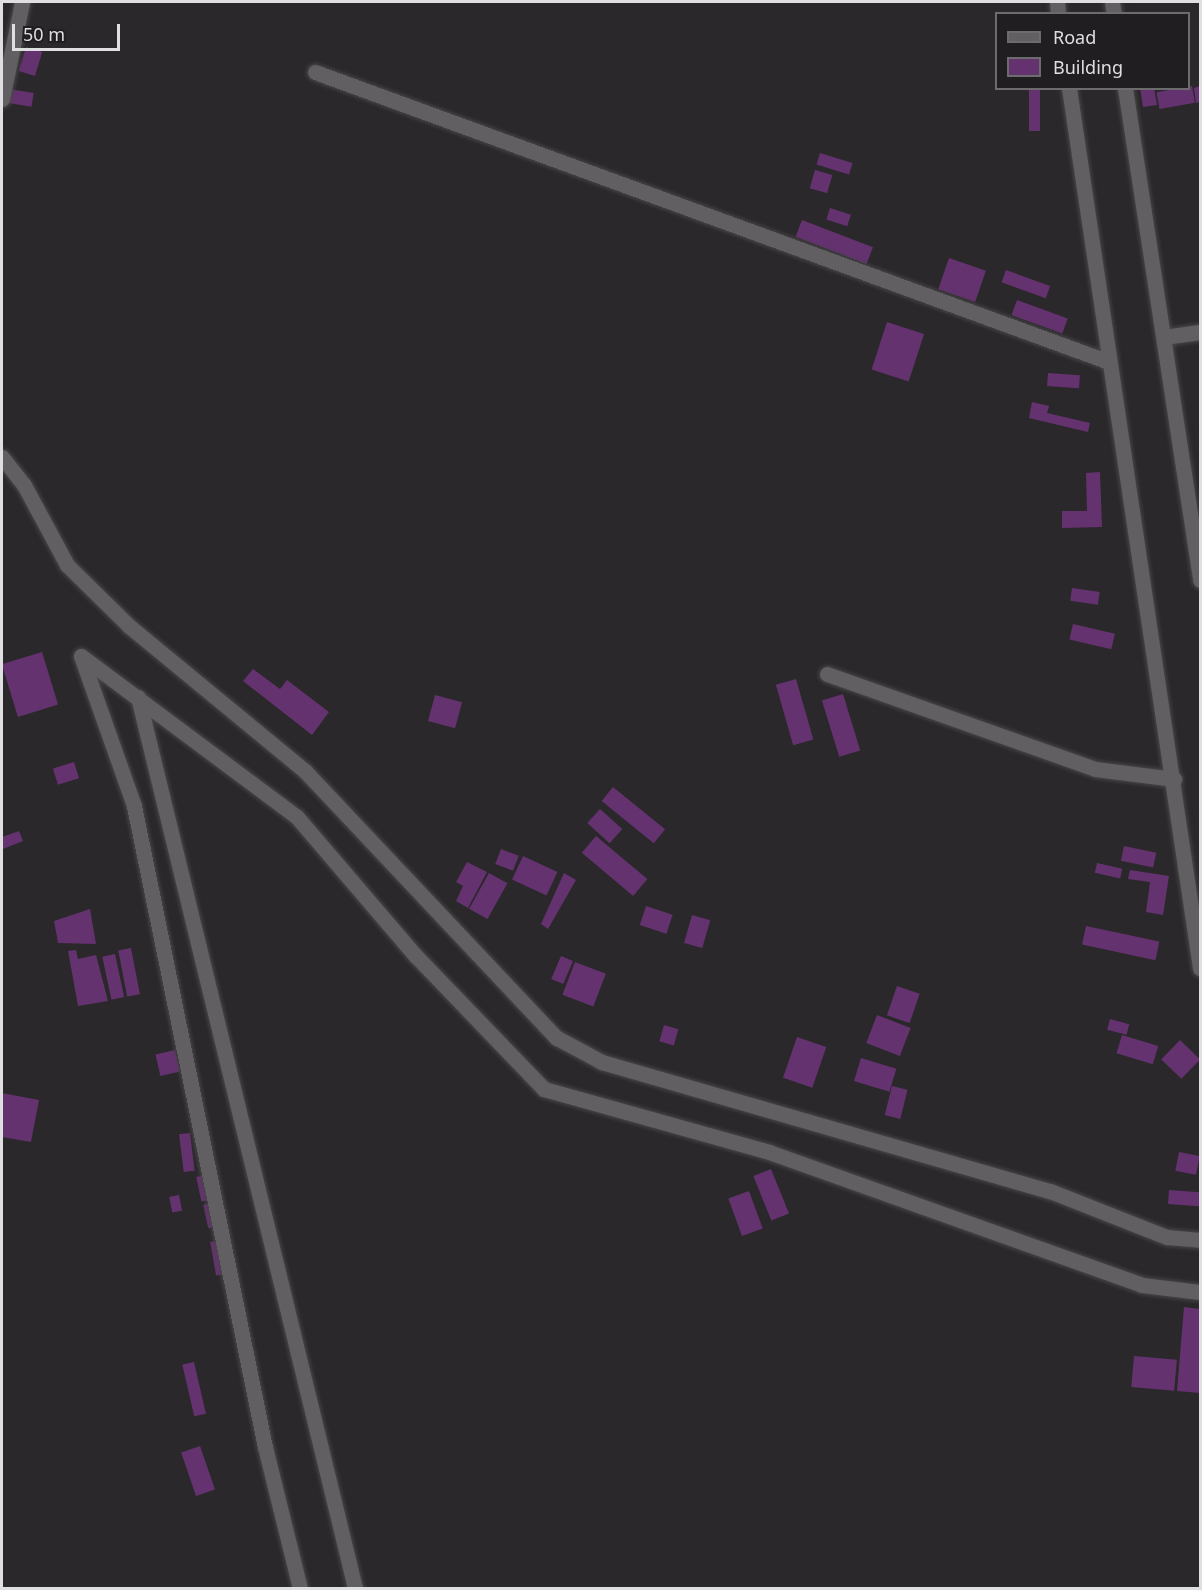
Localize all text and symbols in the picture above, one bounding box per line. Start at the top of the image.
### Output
scale bar [15,12,123,50]
legend [995,12,1190,90]
text: 50 m [23,22,65,46]
text: Road [1053,25,1096,49]
text: Building [1053,55,1123,79]

